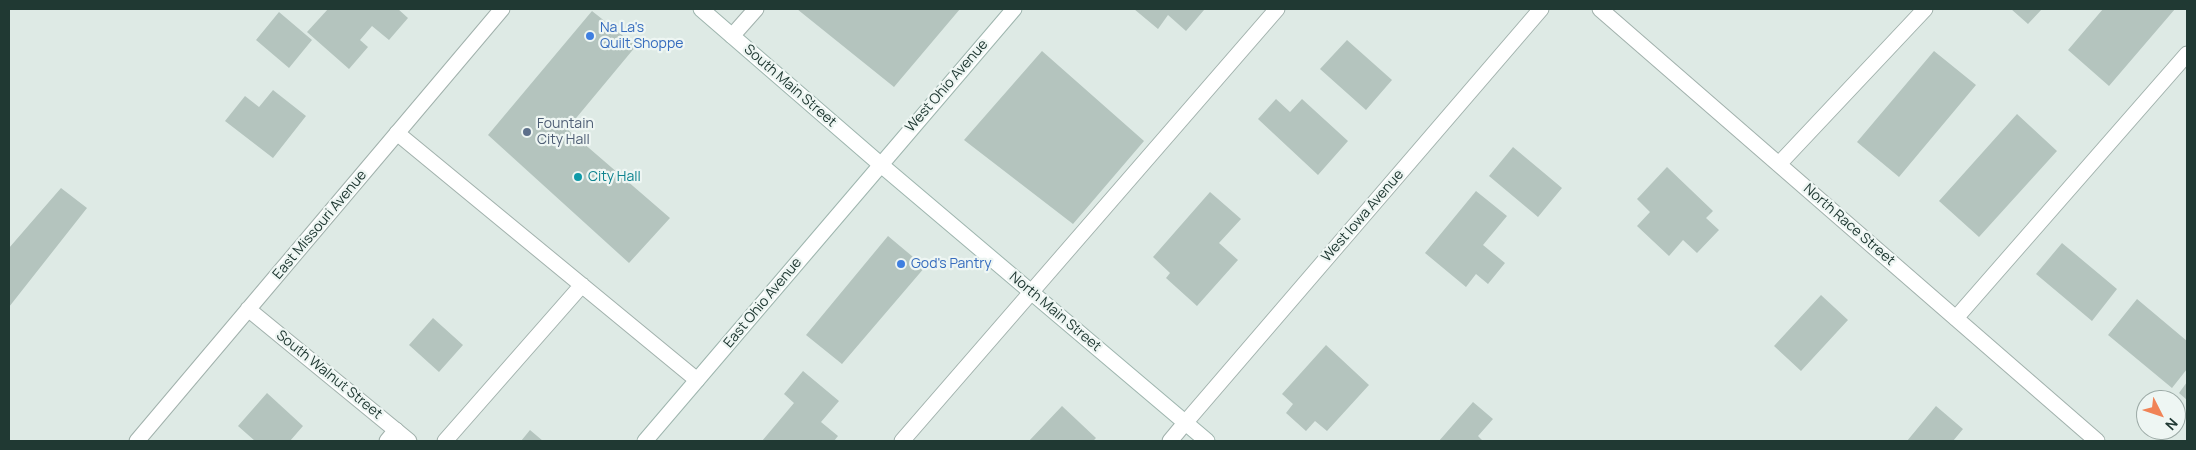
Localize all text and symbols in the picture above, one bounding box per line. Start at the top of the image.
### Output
place label: Na La's Quilt Shoppe [600,20,683,52]
marker: Na La's Quilt Shoppe [584,30,596,42]
street label: West Ohio Avenue [902,36,992,136]
street label: South Main Street [740,41,840,131]
place label: Fountain City Hall [537,116,594,148]
marker: Fountain City Hall [521,126,533,138]
street label: East Missouri Avenue [270,167,370,283]
street label: West Iowa Avenue [1319,167,1407,265]
place label: City Hall [588,169,641,185]
marker: City Hall [572,171,584,183]
street label: North Race Street [1800,181,1898,269]
street label: East Ohio Avenue [720,255,806,351]
place label: God's Pantry [911,256,992,272]
marker: God's Pantry [895,258,907,270]
street label: North Main Street [1006,269,1104,355]
street label: South Walnut Street [273,327,385,423]
north arrow [2136,390,2186,440]
text: N [2161,414,2182,435]

